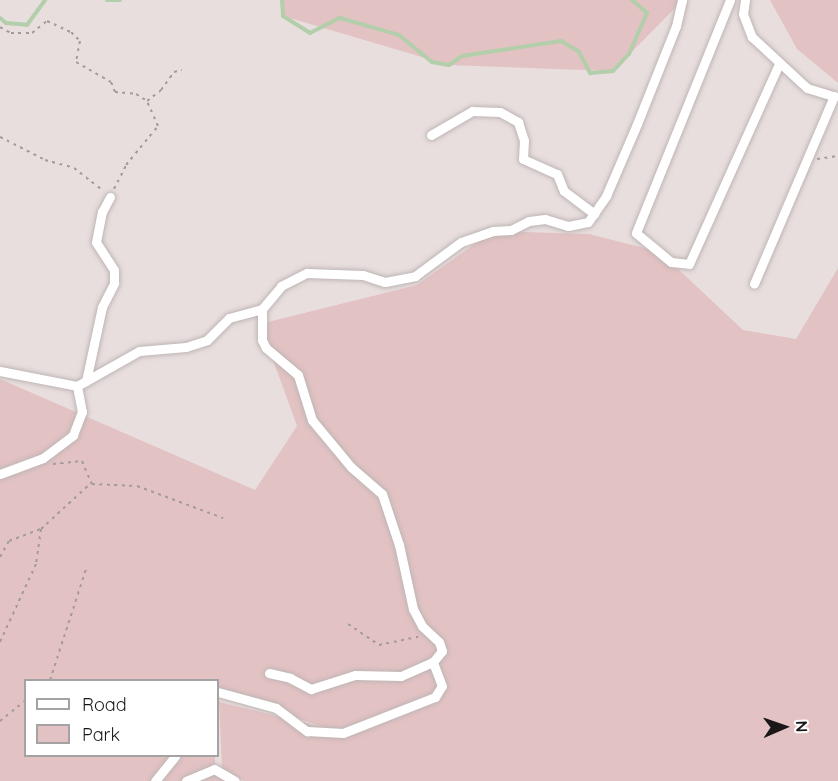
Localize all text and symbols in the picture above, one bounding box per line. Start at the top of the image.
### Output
legend [24,679,219,757]
text: Road [82,693,127,716]
north arrow [754,697,814,757]
text: N [792,720,812,733]
text: Park [82,723,120,746]

